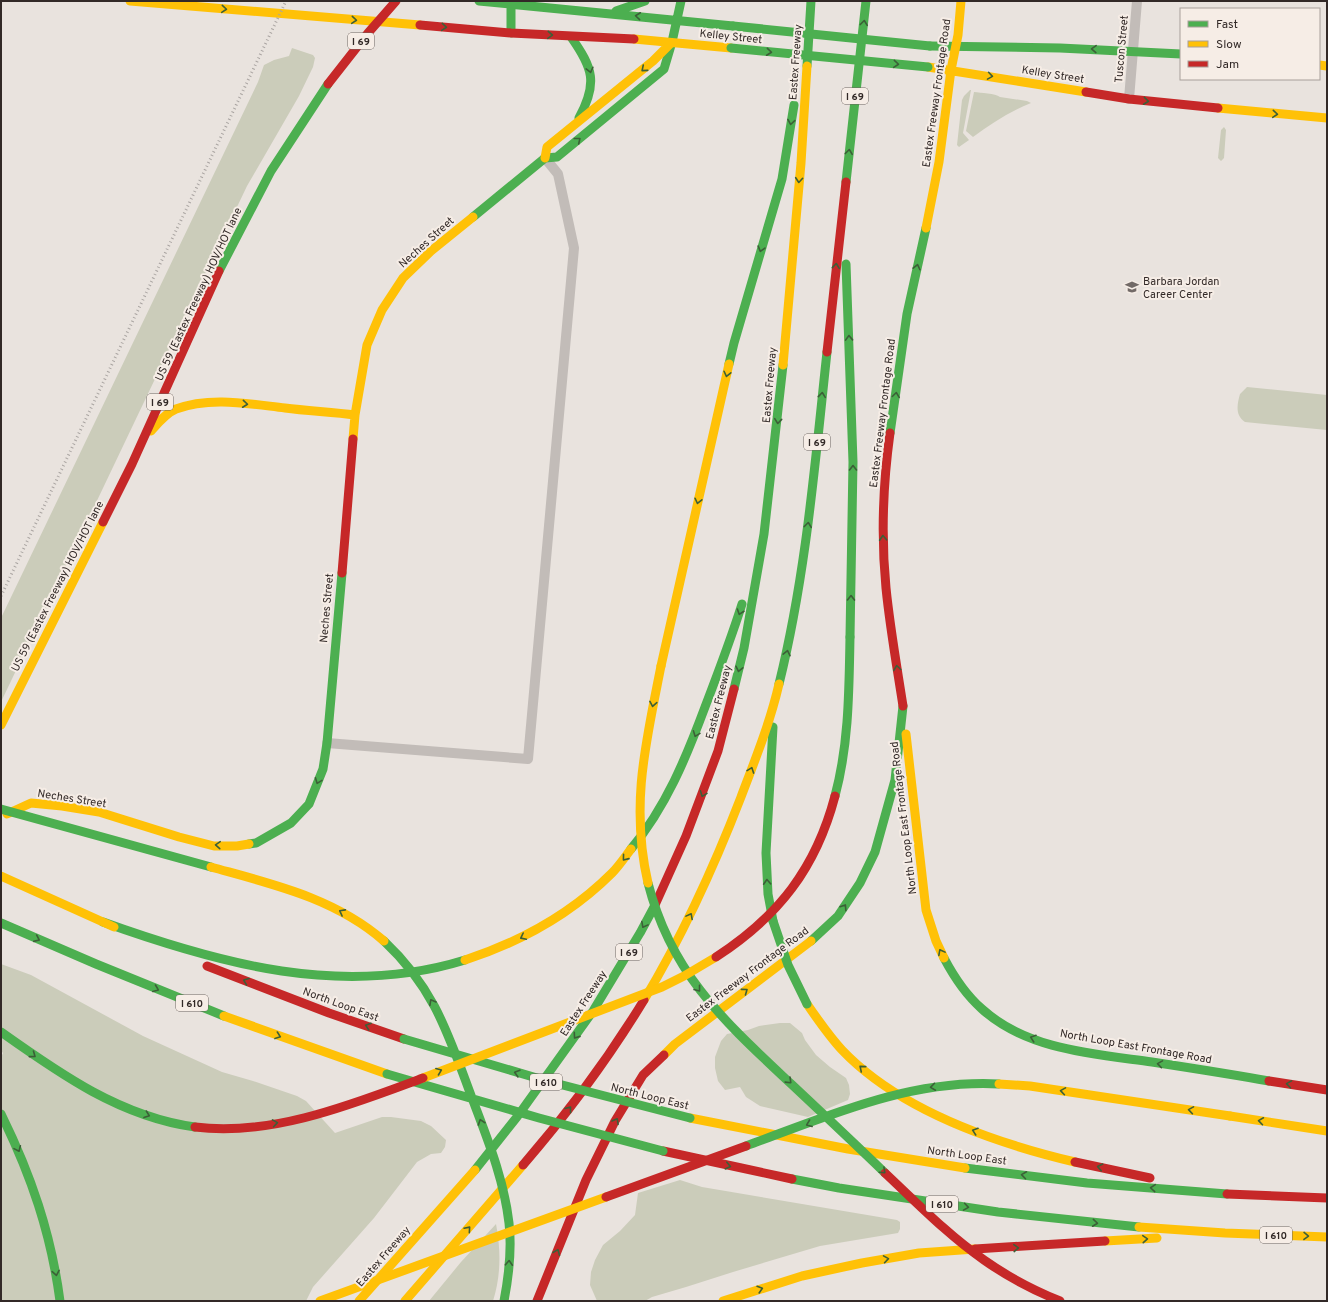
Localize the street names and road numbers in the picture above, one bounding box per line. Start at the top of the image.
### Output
street label: Tuscon Street [1112,15,1132,84]
street label: Eastex Freeway Frontage Road [920,18,954,168]
street label: Eastex Freeway [786,24,806,100]
street label: Kelley Street [699,27,763,47]
road number: I 69 [348,33,374,49]
street label: Kelley Street [1021,63,1085,87]
road number: I 69 [842,88,868,104]
street label: US 59 (Eastex Freeway) HOV/HOT lane [152,205,245,383]
street label: Neches Street [396,214,457,271]
street label: Eastex Freeway Frontage Road [867,338,899,488]
street label: Eastex Freeway [760,346,780,424]
road number: I 69 [147,394,173,410]
road number: I 69 [804,434,830,450]
street label: US 59 (Eastex Freeway) HOV/HOT lane [9,499,107,674]
street label: Neches Street [317,573,337,643]
street label: Eastex Freeway [703,664,735,741]
street label: North Loop East Frontage Road [888,741,920,895]
street label: Neches Street [36,787,107,811]
street label: Eastex Freeway Frontage Road [683,924,812,1026]
road number: I 69 [616,944,642,960]
street label: Eastex Freeway [557,968,610,1039]
street label: North Loop East [301,985,381,1025]
road number: I 610 [176,995,208,1011]
street label: North Loop East Frontage Road [1059,1027,1213,1067]
road number: I 610 [530,1074,562,1090]
street label: North Loop East [609,1081,690,1113]
street label: North Loop East [926,1143,1007,1168]
road number: I 610 [926,1196,958,1212]
street label: Eastex Freeway [354,1223,414,1290]
road number: I 610 [1260,1227,1292,1243]

